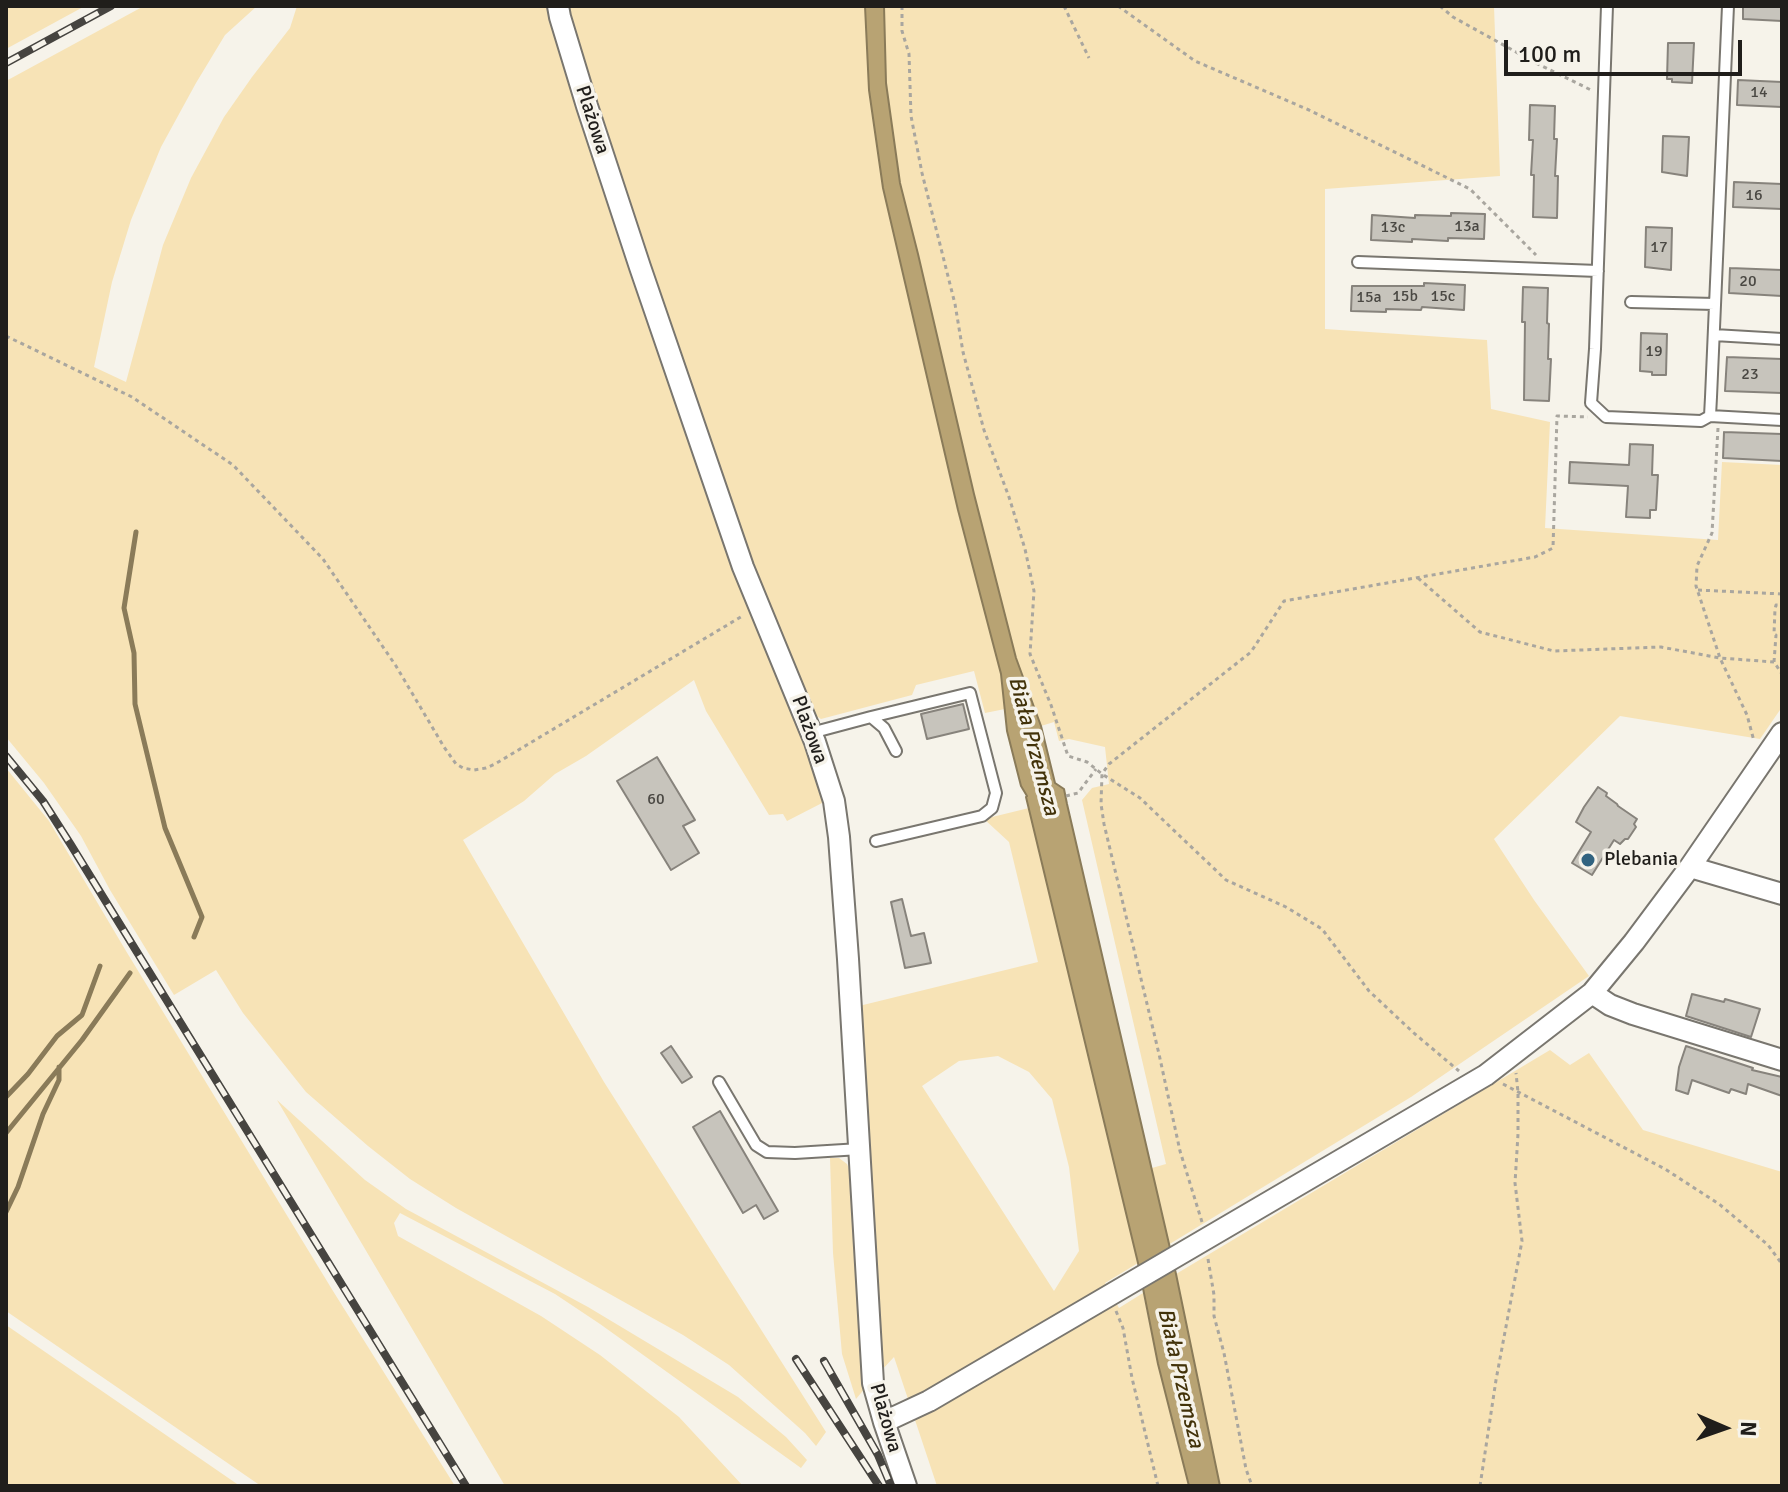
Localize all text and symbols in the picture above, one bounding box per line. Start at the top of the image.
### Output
scale bar [1508,24,1746,74]
text: 100 m [1518,39,1581,69]
street label: Plażowa [570,83,614,157]
house number: 14 [1750,83,1768,103]
house number: 16 [1745,186,1763,206]
house number: 13a [1454,217,1480,237]
house number: 13c [1381,218,1405,238]
house number: 17 [1650,238,1668,258]
house number: 20 [1739,272,1757,292]
house number: 15b [1392,287,1418,307]
house number: 15c [1431,287,1455,307]
house number: 15a [1356,288,1382,308]
house number: 19 [1645,342,1663,362]
house number: 23 [1741,365,1759,385]
water label: Biała Przemsza [1002,674,1064,818]
street label: Plażowa [786,693,832,767]
house number: 60 [647,790,665,810]
place label: Plebania [1604,848,1678,872]
marker: Plebania [1579,851,1597,869]
water label: Biała Przemsza [1151,1305,1209,1451]
street label: Plażowa [864,1381,906,1455]
north arrow [1684,1388,1764,1468]
text: N [1735,1421,1762,1437]

